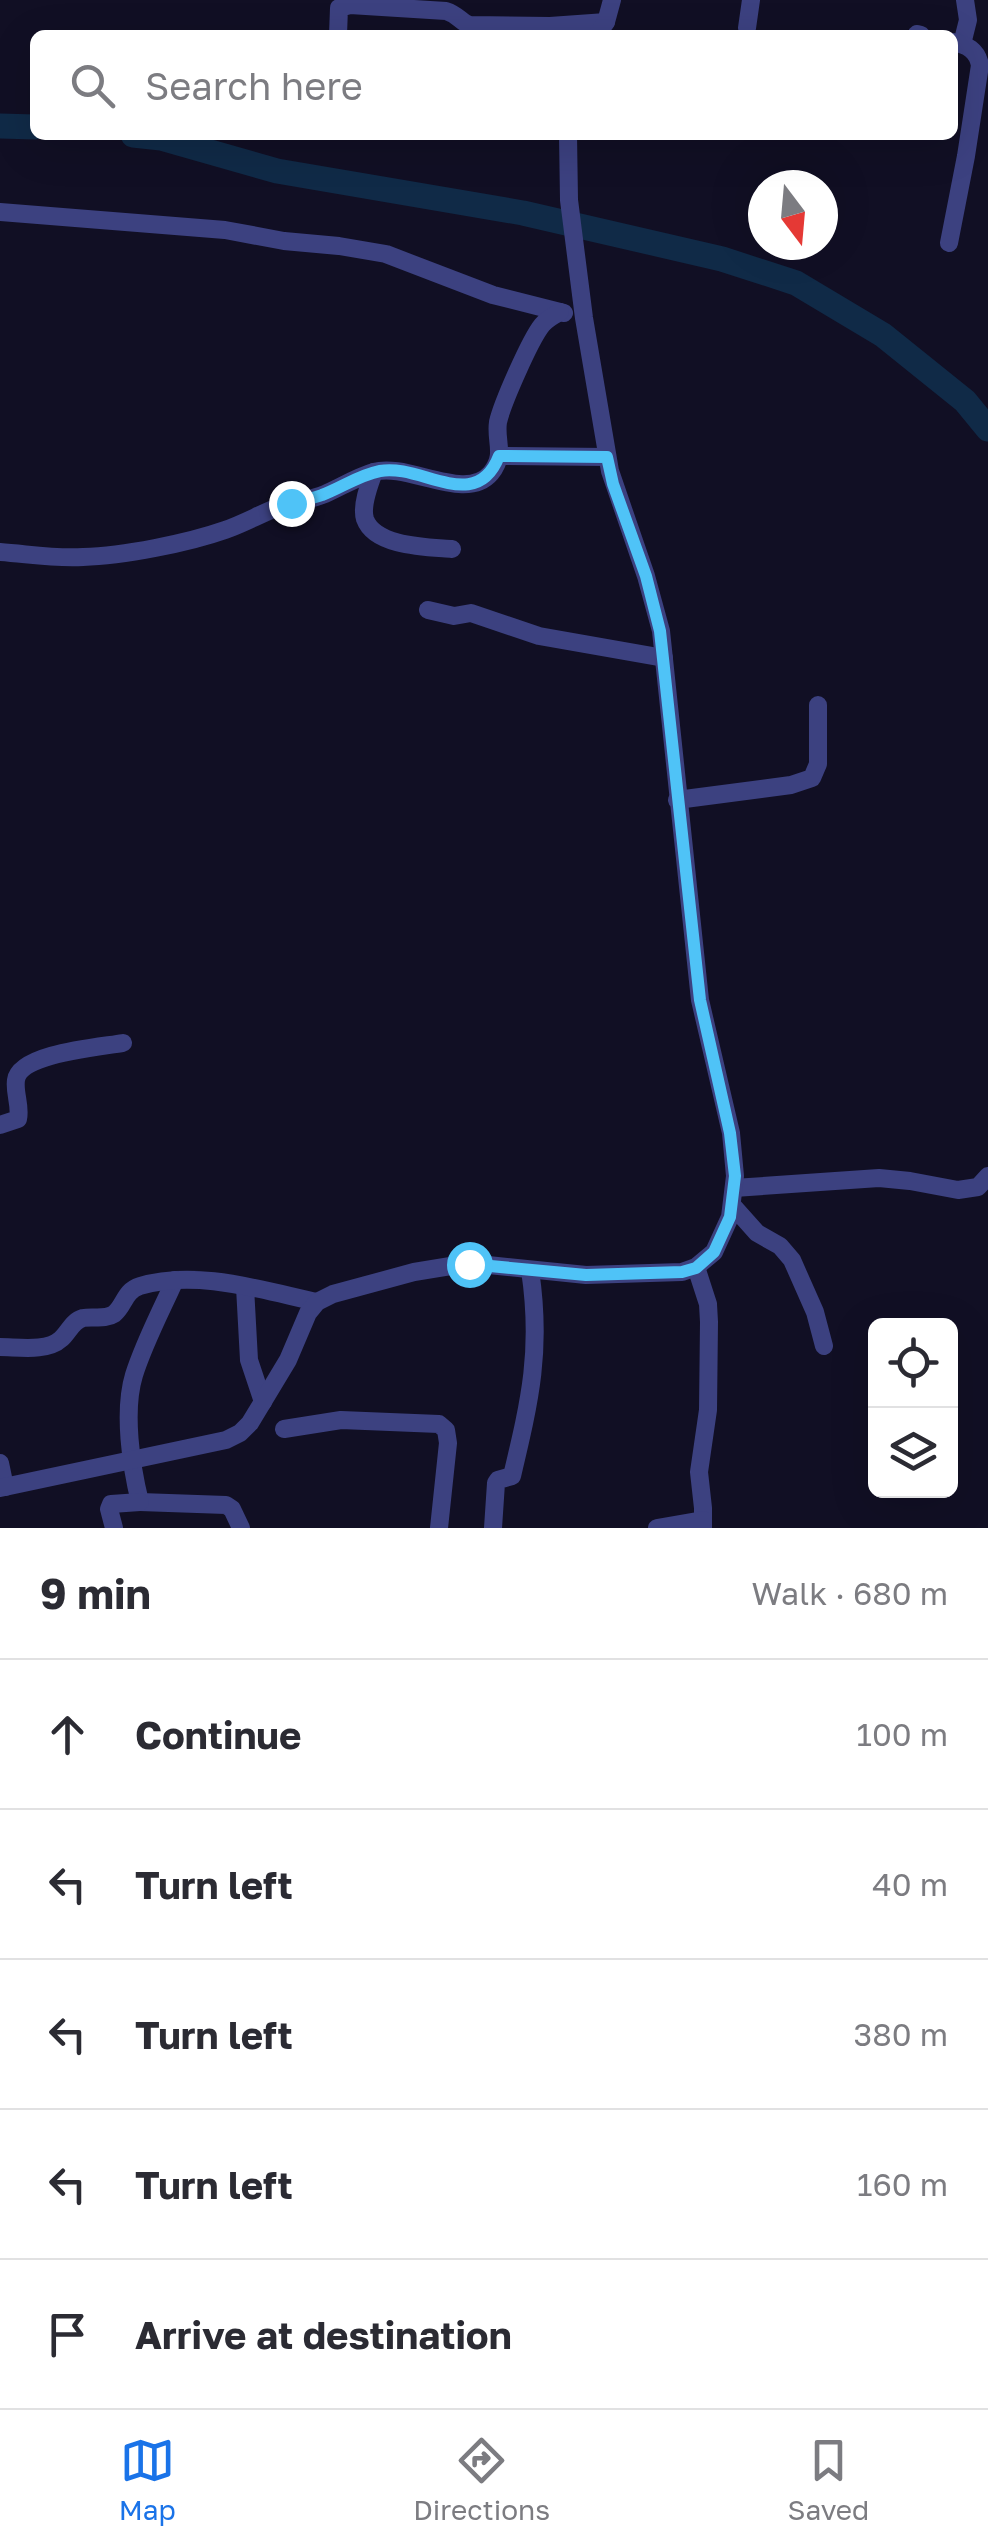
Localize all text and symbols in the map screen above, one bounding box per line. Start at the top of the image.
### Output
search box [30,30,958,140]
icon: search [65,58,120,113]
text: Search here [145,63,363,108]
north arrow [748,170,838,260]
route end [269,481,315,527]
route start [447,1242,493,1288]
map controls [868,1318,958,1498]
button: locate [868,1318,958,1408]
button: layers [868,1408,958,1498]
text: 9 min [40,1568,151,1618]
text: Walk · 680 m [752,1574,948,1612]
icon: ahead [40,1707,95,1762]
text: Continue [135,1712,301,1757]
text: 100 m [856,1715,948,1753]
icon: left [40,1857,95,1912]
text: Turn left [135,1862,293,1907]
text: 40 m [872,1865,948,1903]
icon: left [40,2007,95,2062]
text: Turn left [135,2012,293,2057]
text: 380 m [854,2015,948,2053]
icon: left [40,2157,95,2212]
text: Turn left [135,2162,293,2207]
text: 160 m [857,2165,948,2203]
icon: arrive [40,2307,95,2362]
text: Arrive at destination [135,2312,512,2357]
tab: Map [119,2433,176,2526]
tab: Directions [413,2433,550,2526]
tab: Saved [787,2433,869,2526]

